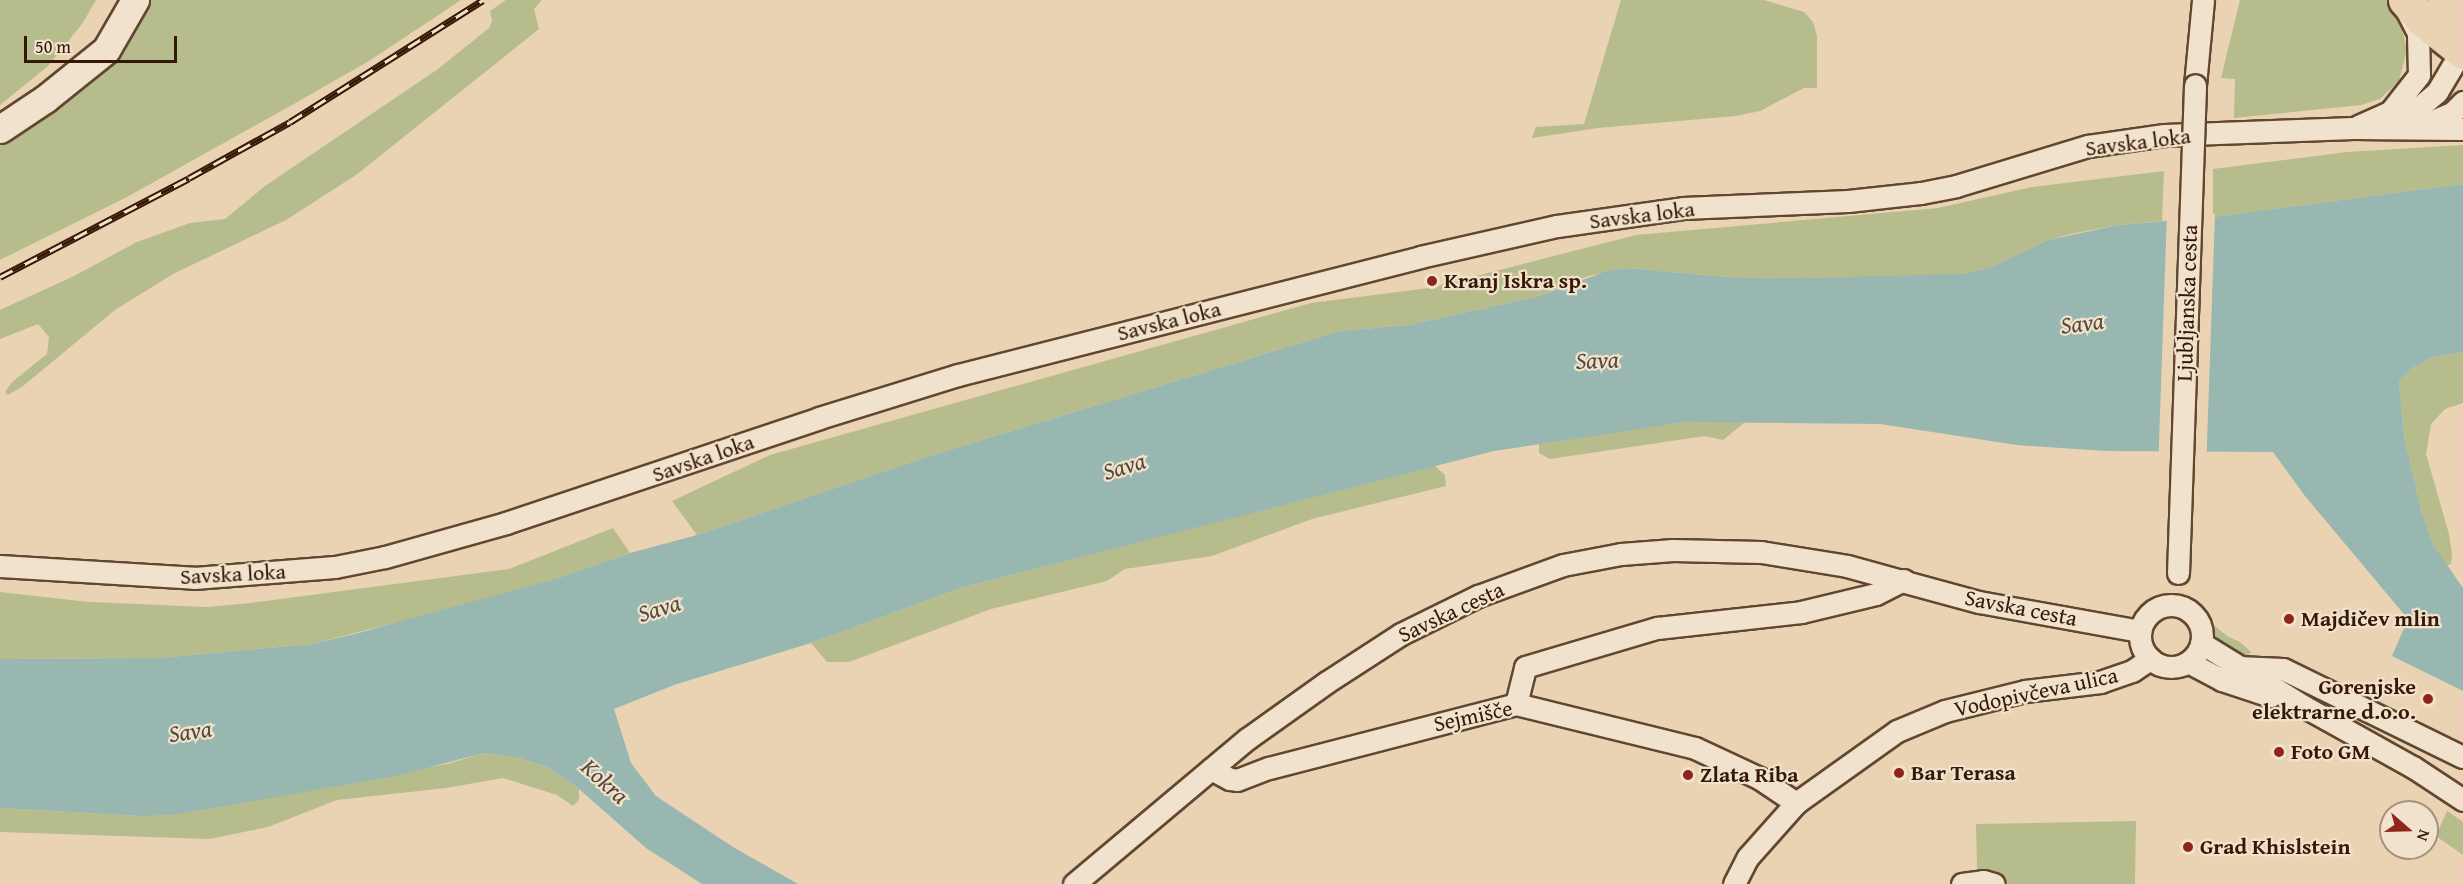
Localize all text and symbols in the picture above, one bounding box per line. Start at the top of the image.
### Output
scale bar [27,24,180,62]
text: 50 m [35,33,71,60]
street label: Savska loka [2084,122,2192,162]
street label: Savska loka [1588,195,1696,235]
street label: Ljubljanska cesta [2171,224,2203,382]
place label: Kranj Iskra sp. [1444,268,1587,294]
marker: Kranj Iskra sp. [1425,274,1439,288]
street label: Savska loka [1114,295,1224,347]
water label: Sava [2059,306,2105,340]
water label: Sava [1575,345,1619,375]
street label: Savska loka [649,428,757,488]
water label: Sava [1099,446,1149,486]
street label: Savska loka [179,558,287,590]
street label: Savska cesta [1394,576,1508,648]
street label: Savska cesta [1963,584,2079,632]
water label: Sava [634,588,684,628]
place label: Majdičev mlin [2301,606,2440,632]
marker: Majdičev mlin [2282,612,2296,626]
street label: Vodopivčeva ulica [1952,662,2120,722]
place label: Gorenjske elektrarne d.o.o. [2252,673,2416,724]
marker: Gorenjske elektrarne d.o.o. [2421,692,2435,706]
street label: Sejmišče [1431,695,1515,737]
water label: Sava [167,714,213,748]
place label: Foto GM [2291,739,2370,765]
marker: Foto GM [2272,745,2286,759]
water label: Kokra [575,752,635,810]
place label: Bar Terasa [1911,760,2016,786]
place label: Zlata Riba [1700,762,1798,788]
marker: Bar Terasa [1892,766,1906,780]
marker: Zlata Riba [1681,768,1695,782]
north arrow [2379,800,2439,860]
text: N [2411,826,2437,845]
place label: Grad Khislstein [2200,834,2350,860]
marker: Grad Khislstein [2181,840,2195,854]

